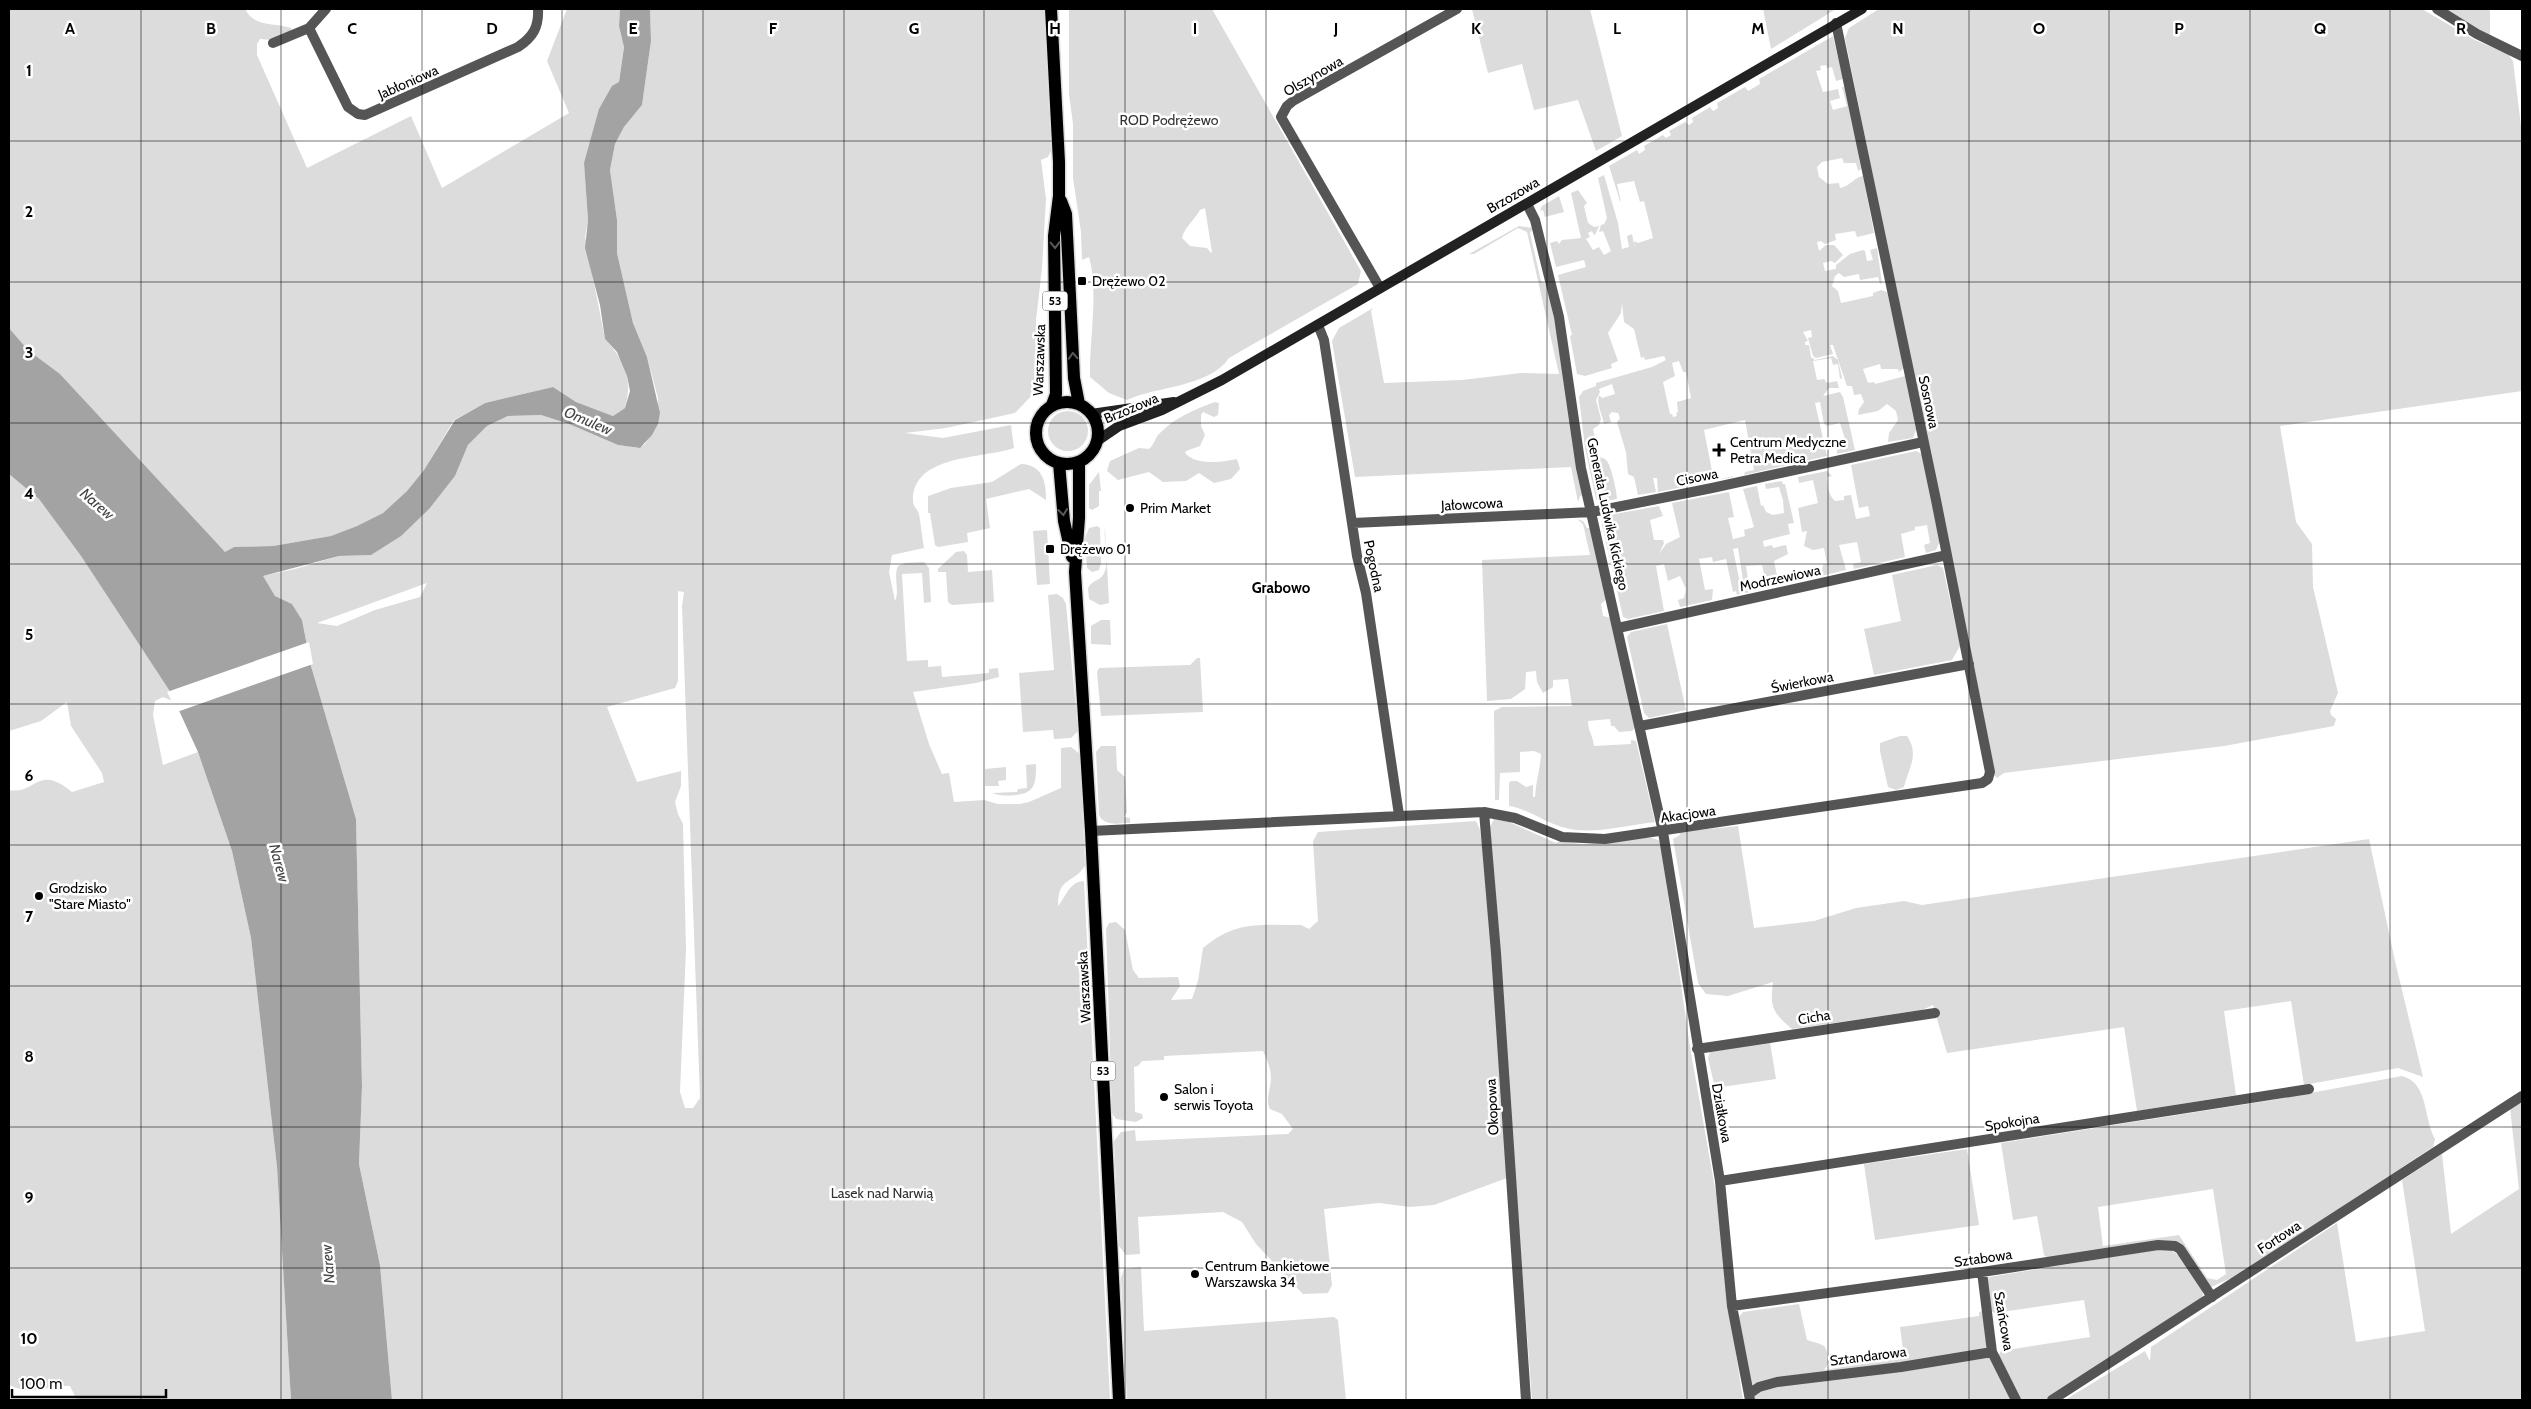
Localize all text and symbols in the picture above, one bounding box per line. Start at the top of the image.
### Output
text: A [65,19,75,38]
text: B [206,19,216,38]
text: C [347,19,357,38]
text: D [486,19,498,38]
text: E [628,19,638,38]
text: F [769,19,778,38]
text: G [909,19,919,38]
text: H [1049,19,1061,38]
text: I [1193,19,1197,38]
text: J [1333,19,1338,38]
text: K [1471,19,1481,38]
text: L [1613,19,1621,38]
text: M [1751,19,1765,38]
text: N [1892,19,1904,38]
text: O [2033,19,2045,38]
text: P [2174,19,2184,38]
text: Q [2314,19,2326,38]
text: R [2456,19,2466,38]
street label: Olszynowa [1280,52,1346,100]
text: 1 [26,61,32,80]
street label: Jabłoniowa [374,61,441,104]
park label: ROD Podrężewo [1120,111,1219,129]
street label: Brzozowa [1484,173,1543,217]
text: 2 [25,202,33,221]
one-way arrow [1049,241,1060,249]
place label: Drężewo 02 [1092,272,1165,290]
marker: Drężewo 02 [1076,275,1088,287]
road number: 53 [1042,292,1068,310]
street label: Warszawska [1029,324,1049,396]
text: 3 [25,343,33,362]
one-way arrow [1068,352,1079,360]
street label: Sosnowa [1915,374,1943,431]
street label: Brzozowa [1101,388,1161,428]
water label: Omulew [561,403,616,440]
place label: Centrum Medyczne Petra Medica [1730,433,1846,467]
street label: Generała Ludwika Kickiego [1583,436,1633,592]
marker: Centrum Medyczne Petra Medica [1712,443,1726,457]
street label: Cisowa [1675,464,1720,490]
text: 4 [24,484,34,503]
water label: Narew [76,484,118,524]
street label: Jałowcowa [1440,493,1504,515]
place label: Prim Market [1140,499,1211,517]
marker: Prim Market [1124,502,1136,514]
one-way arrow [1057,508,1068,516]
street label: Pogodna [1360,538,1388,594]
place label: Drężewo 01 [1060,540,1131,558]
marker: Drężewo 01 [1044,543,1056,555]
street label: Modrzewiowa [1738,561,1822,595]
district label: Grabowo [1252,579,1311,597]
text: 5 [25,625,33,644]
street label: Świerkowa [1769,667,1835,697]
text: 6 [25,766,34,785]
street label: Akacjowa [1659,801,1717,827]
water label: Narew [265,842,293,885]
place label: Grodzisko "Stare Miasto" [49,879,131,913]
marker: Grodzisko "Stare Miasto" [33,890,45,902]
text: 7 [25,907,34,926]
street label: Warszawska [1073,950,1095,1023]
street label: Cicha [1796,1006,1832,1028]
text: 8 [24,1047,34,1066]
road number: 53 [1090,1062,1116,1080]
street label: Okopowa [1482,1078,1502,1136]
place label: Salon i serwis Toyota [1174,1080,1254,1114]
street label: Działkowa [1708,1082,1736,1144]
marker: Salon i serwis Toyota [1158,1091,1170,1103]
street label: Spokojna [1984,1109,2041,1135]
park label: Lasek nad Narwią [831,1184,933,1202]
text: 9 [25,1188,34,1207]
street label: Fortowa [2254,1216,2304,1258]
water label: Narew [317,1243,339,1284]
street label: Sztabowa [1953,1245,2013,1271]
place label: Centrum Bankietowe Warszawska 34 [1205,1257,1329,1291]
marker: Centrum Bankietowe Warszawska 34 [1189,1268,1201,1280]
street label: Szańcowa [1990,1290,2018,1352]
text: 10 [20,1329,38,1348]
street label: Sztandarowa [1829,1342,1908,1370]
scale bar [12,1366,166,1398]
text: 100 m [20,1375,62,1393]

